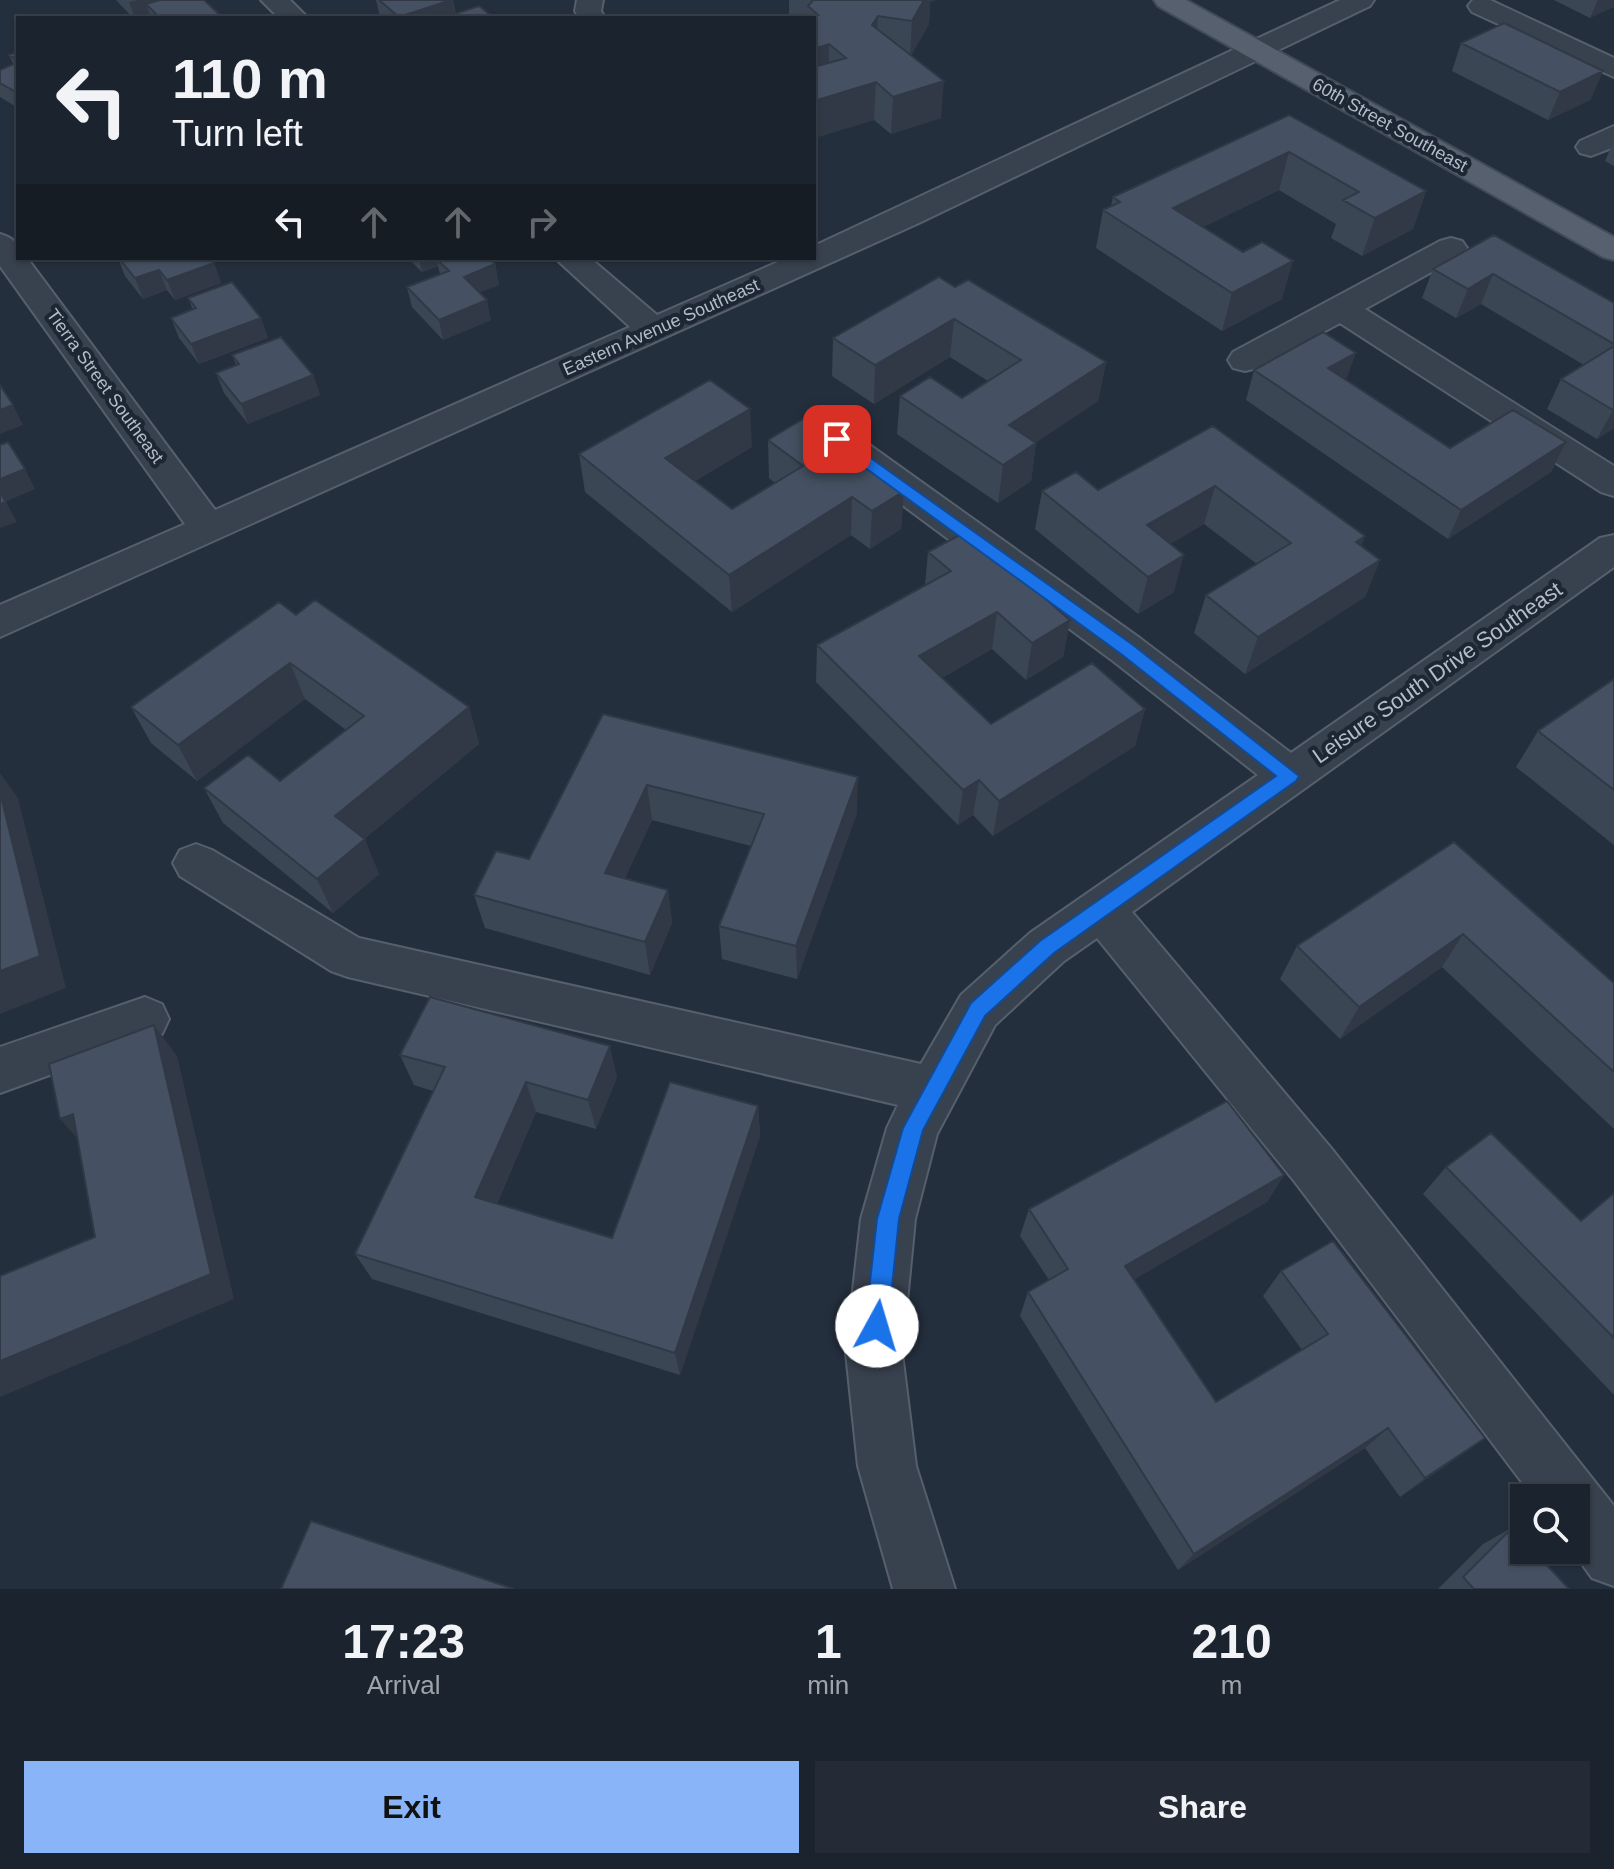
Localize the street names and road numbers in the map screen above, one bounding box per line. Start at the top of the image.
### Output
street label: 60th Street Southeast [1309,74,1471,176]
street label: Eastern Avenue Southeast [560,275,762,379]
street label: Tierra Street Southeast [42,305,168,467]
street label: Leisure South Drive Southeast [1308,577,1567,768]

